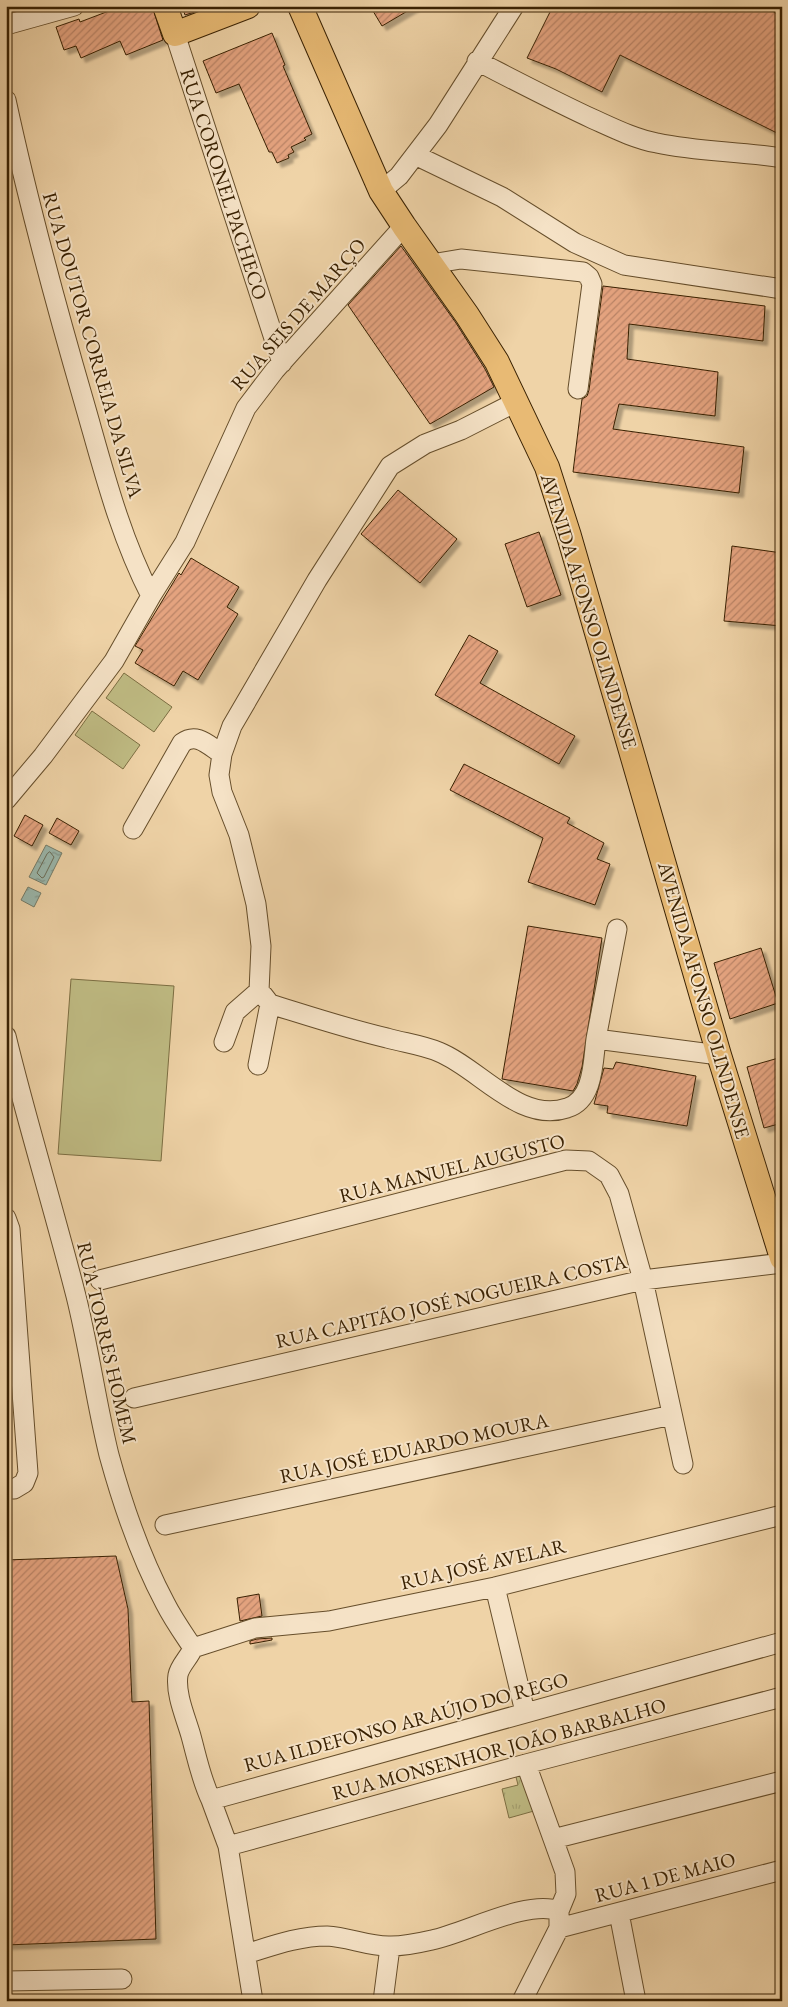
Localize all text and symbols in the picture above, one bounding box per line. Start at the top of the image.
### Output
street label: RUA CORONEL PACHECO [174,65,274,303]
street label: RUA DOUTOR CORREIA DA SILVA [37,189,149,501]
street label: RUA SEIS DE MARÇO [225,232,371,396]
street label: AVENIDA AFONSO OLINDENSE [534,469,643,752]
street label: AVENIDA AFONSO OLINDENSE [652,858,756,1141]
street label: RUA MANUEL AUGUSTO [336,1127,568,1209]
street label: RUA TORRES HOMEM [71,1239,143,1447]
street label: RUA CAPITÃO JOSÉ NOGUEIRA COSTA [273,1248,629,1354]
street label: RUA JOSÉ EDUARDO MOURA [277,1407,551,1489]
street label: RUA JOSÉ AVELAR [398,1532,569,1596]
street label: RUA ILDEFONSO ARAÚJO DO REGO [241,1666,571,1778]
street label: RUA MONSENHOR JOÃO BARBALHO [329,1692,669,1806]
street label: RUA 1 DE MAIO [592,1846,738,1908]

